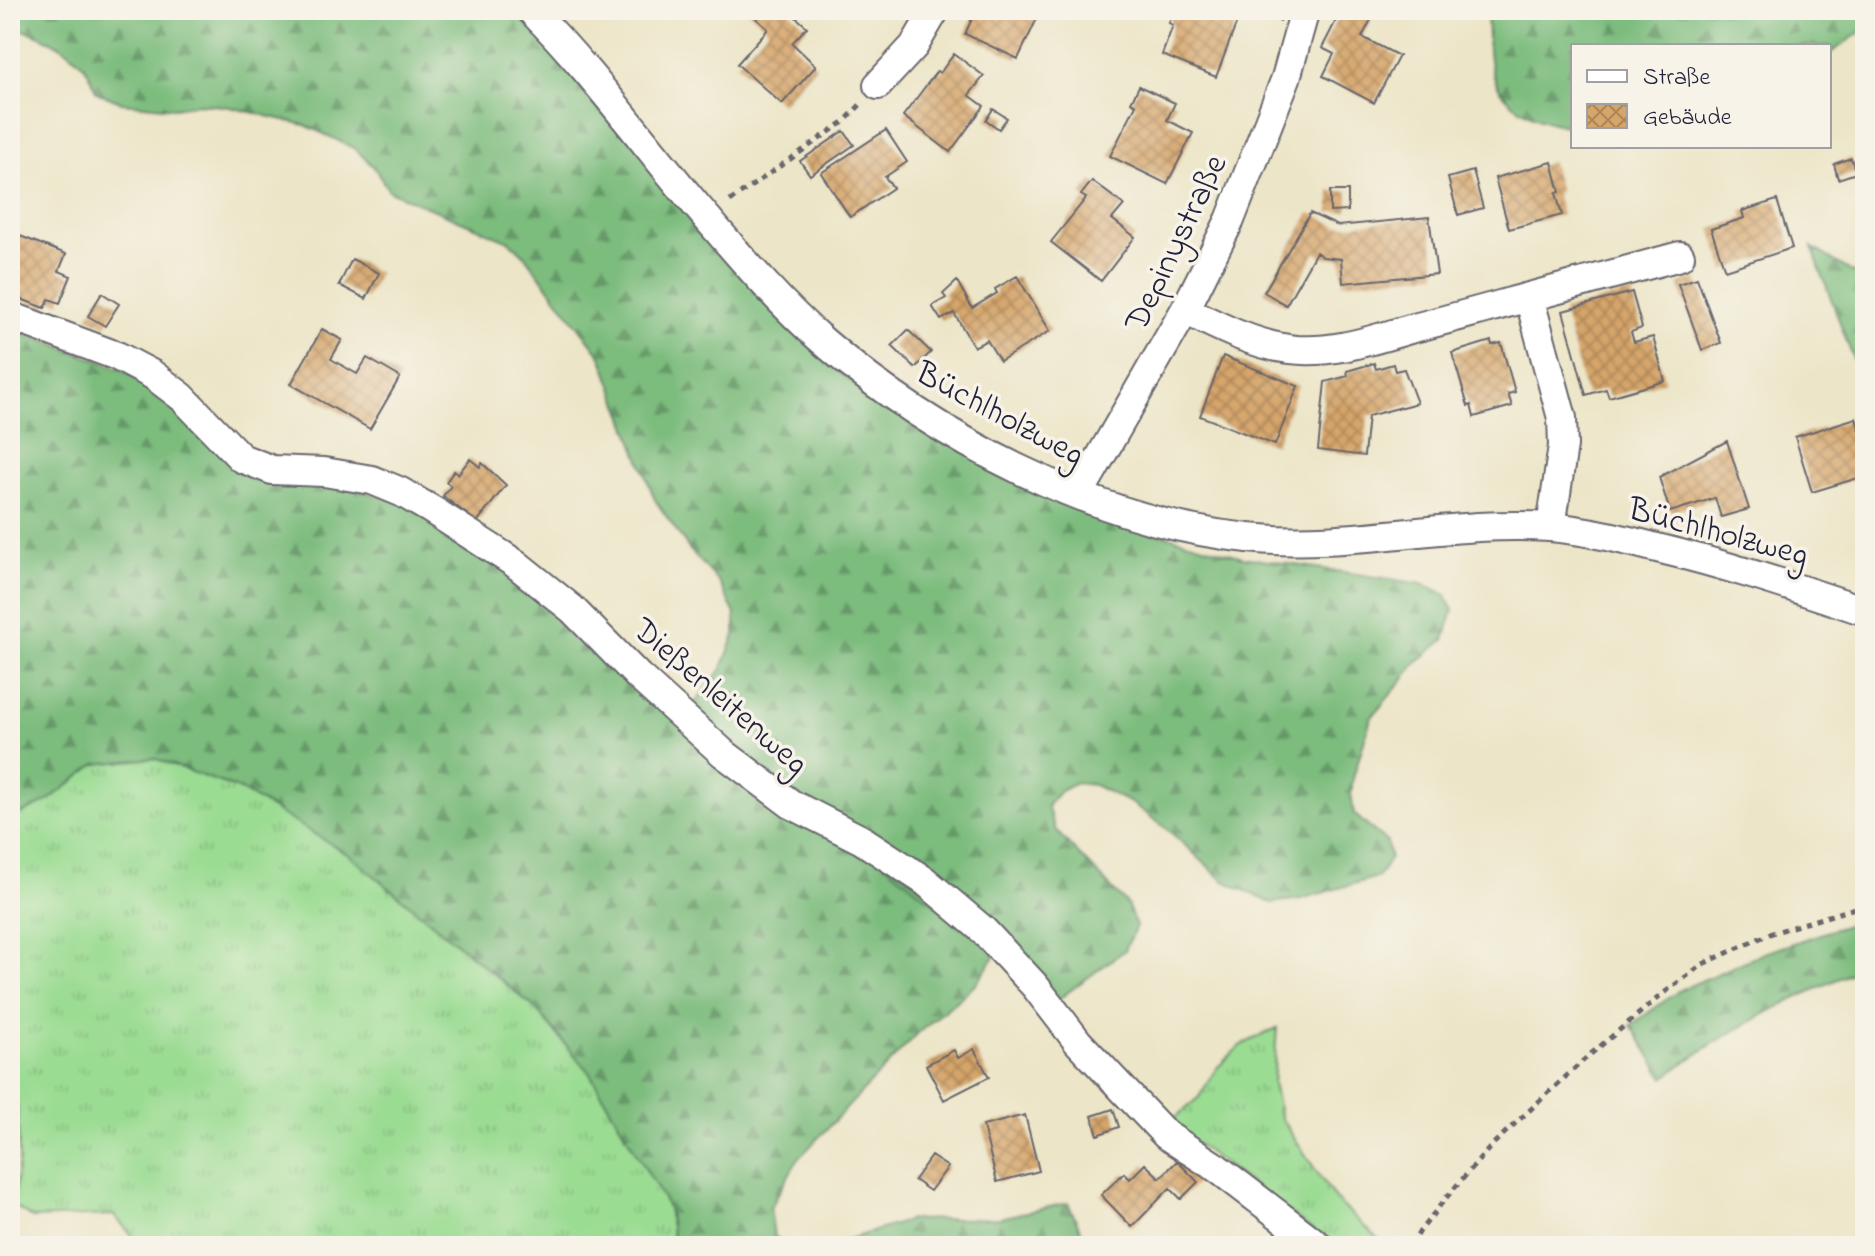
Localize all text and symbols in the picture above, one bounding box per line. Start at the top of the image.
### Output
legend [1571,44,1831,148]
text: Straße [1643,61,1710,96]
text: Gebäude [1643,101,1732,136]
street label: Depinystraße [1113,146,1242,342]
street label: Büchlholzweg [905,350,1092,481]
street label: Büchlholzweg [1621,486,1814,582]
street label: Dießenleitenweg [619,607,819,789]

